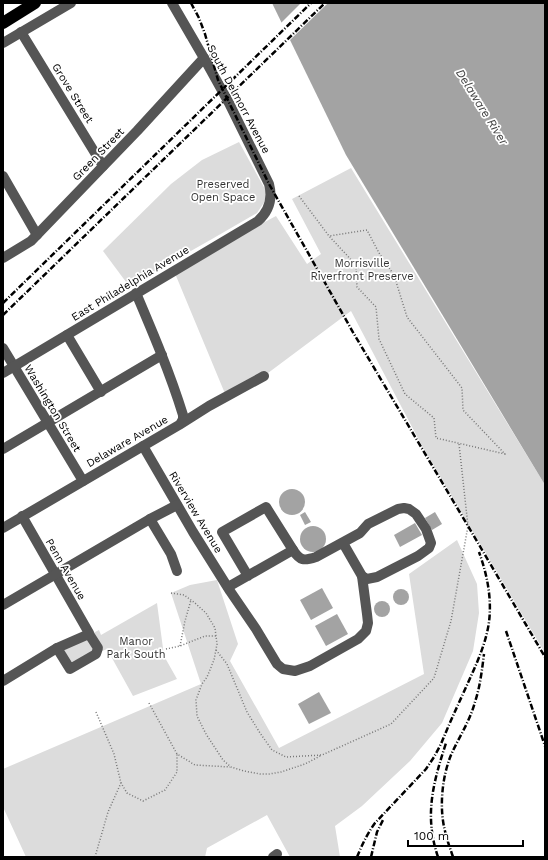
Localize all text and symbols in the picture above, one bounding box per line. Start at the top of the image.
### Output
street label: South Delmorr Avenue [204,43,273,156]
street label: Grove Street [49,61,96,126]
water label: Delaware River [453,66,512,149]
street label: Green Street [70,125,127,184]
park label: Preserved Open Space [191,178,255,204]
street label: East Philadelphia Avenue [69,243,191,324]
park label: Morrisville Riverfront Preserve [310,257,414,283]
street label: Washington Street [21,362,84,455]
street label: Delaware Avenue [84,413,170,470]
street label: Riverview Avenue [166,469,225,555]
street label: Penn Avenue [43,536,88,602]
park label: Manor Park South [106,635,166,661]
scale bar [408,822,523,848]
text: 100 m [414,829,449,843]

